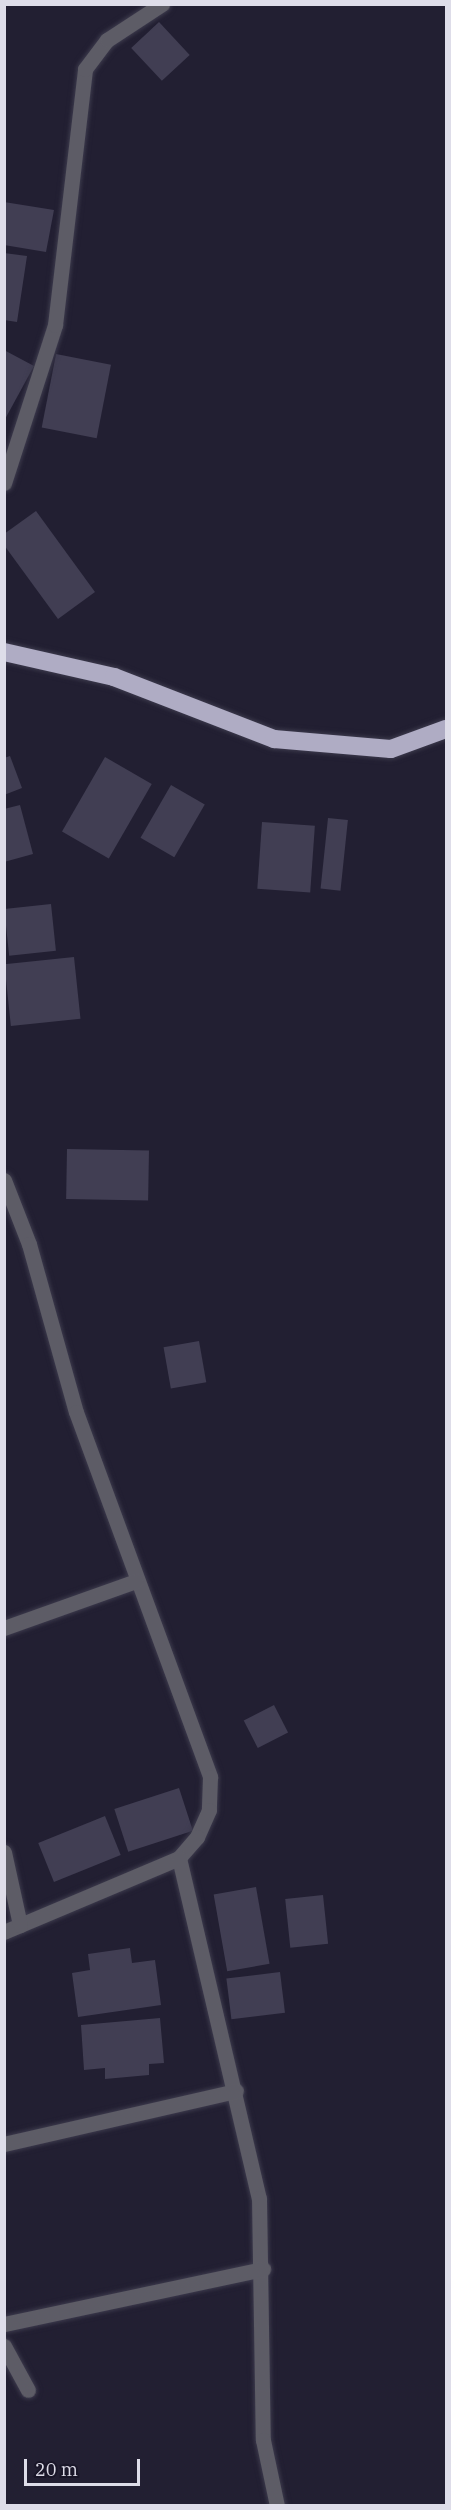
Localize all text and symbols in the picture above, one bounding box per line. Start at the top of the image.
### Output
scale bar [27,2447,142,2485]
text: 20 m [35,2458,78,2481]

